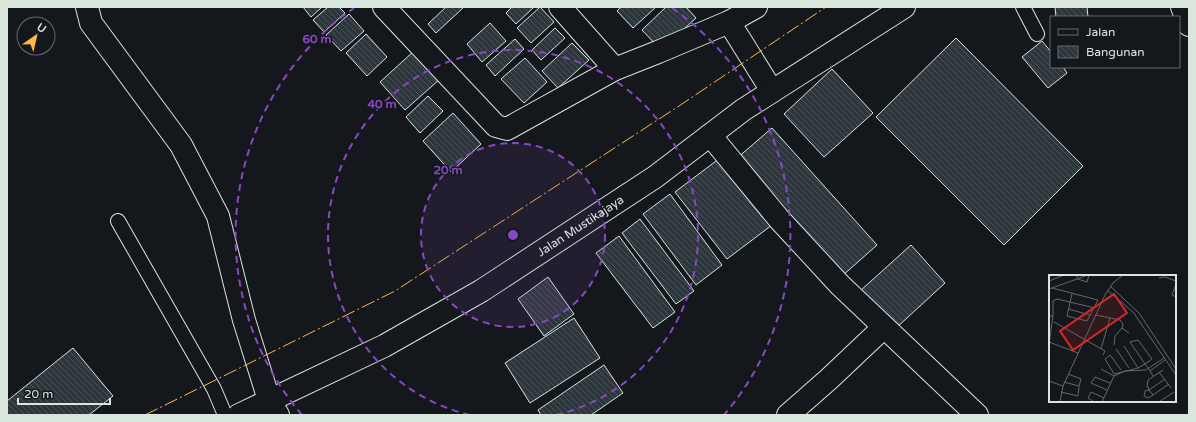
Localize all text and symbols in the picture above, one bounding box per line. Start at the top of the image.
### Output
north arrow [16,16,56,56]
legend [1050,16,1180,68]
text: U [34,20,48,36]
text: Jalan [1086,25,1115,39]
text: 60 m [302,32,332,46]
text: Bangunan [1086,45,1145,59]
text: 40 m [367,97,397,111]
text: 20 m [433,163,463,177]
street label: Jalan Mustikajaya [535,192,626,259]
centre of rings [506,228,520,242]
inset map [1049,275,1176,402]
scale bar [18,380,110,406]
text: 20 m [24,387,53,401]

